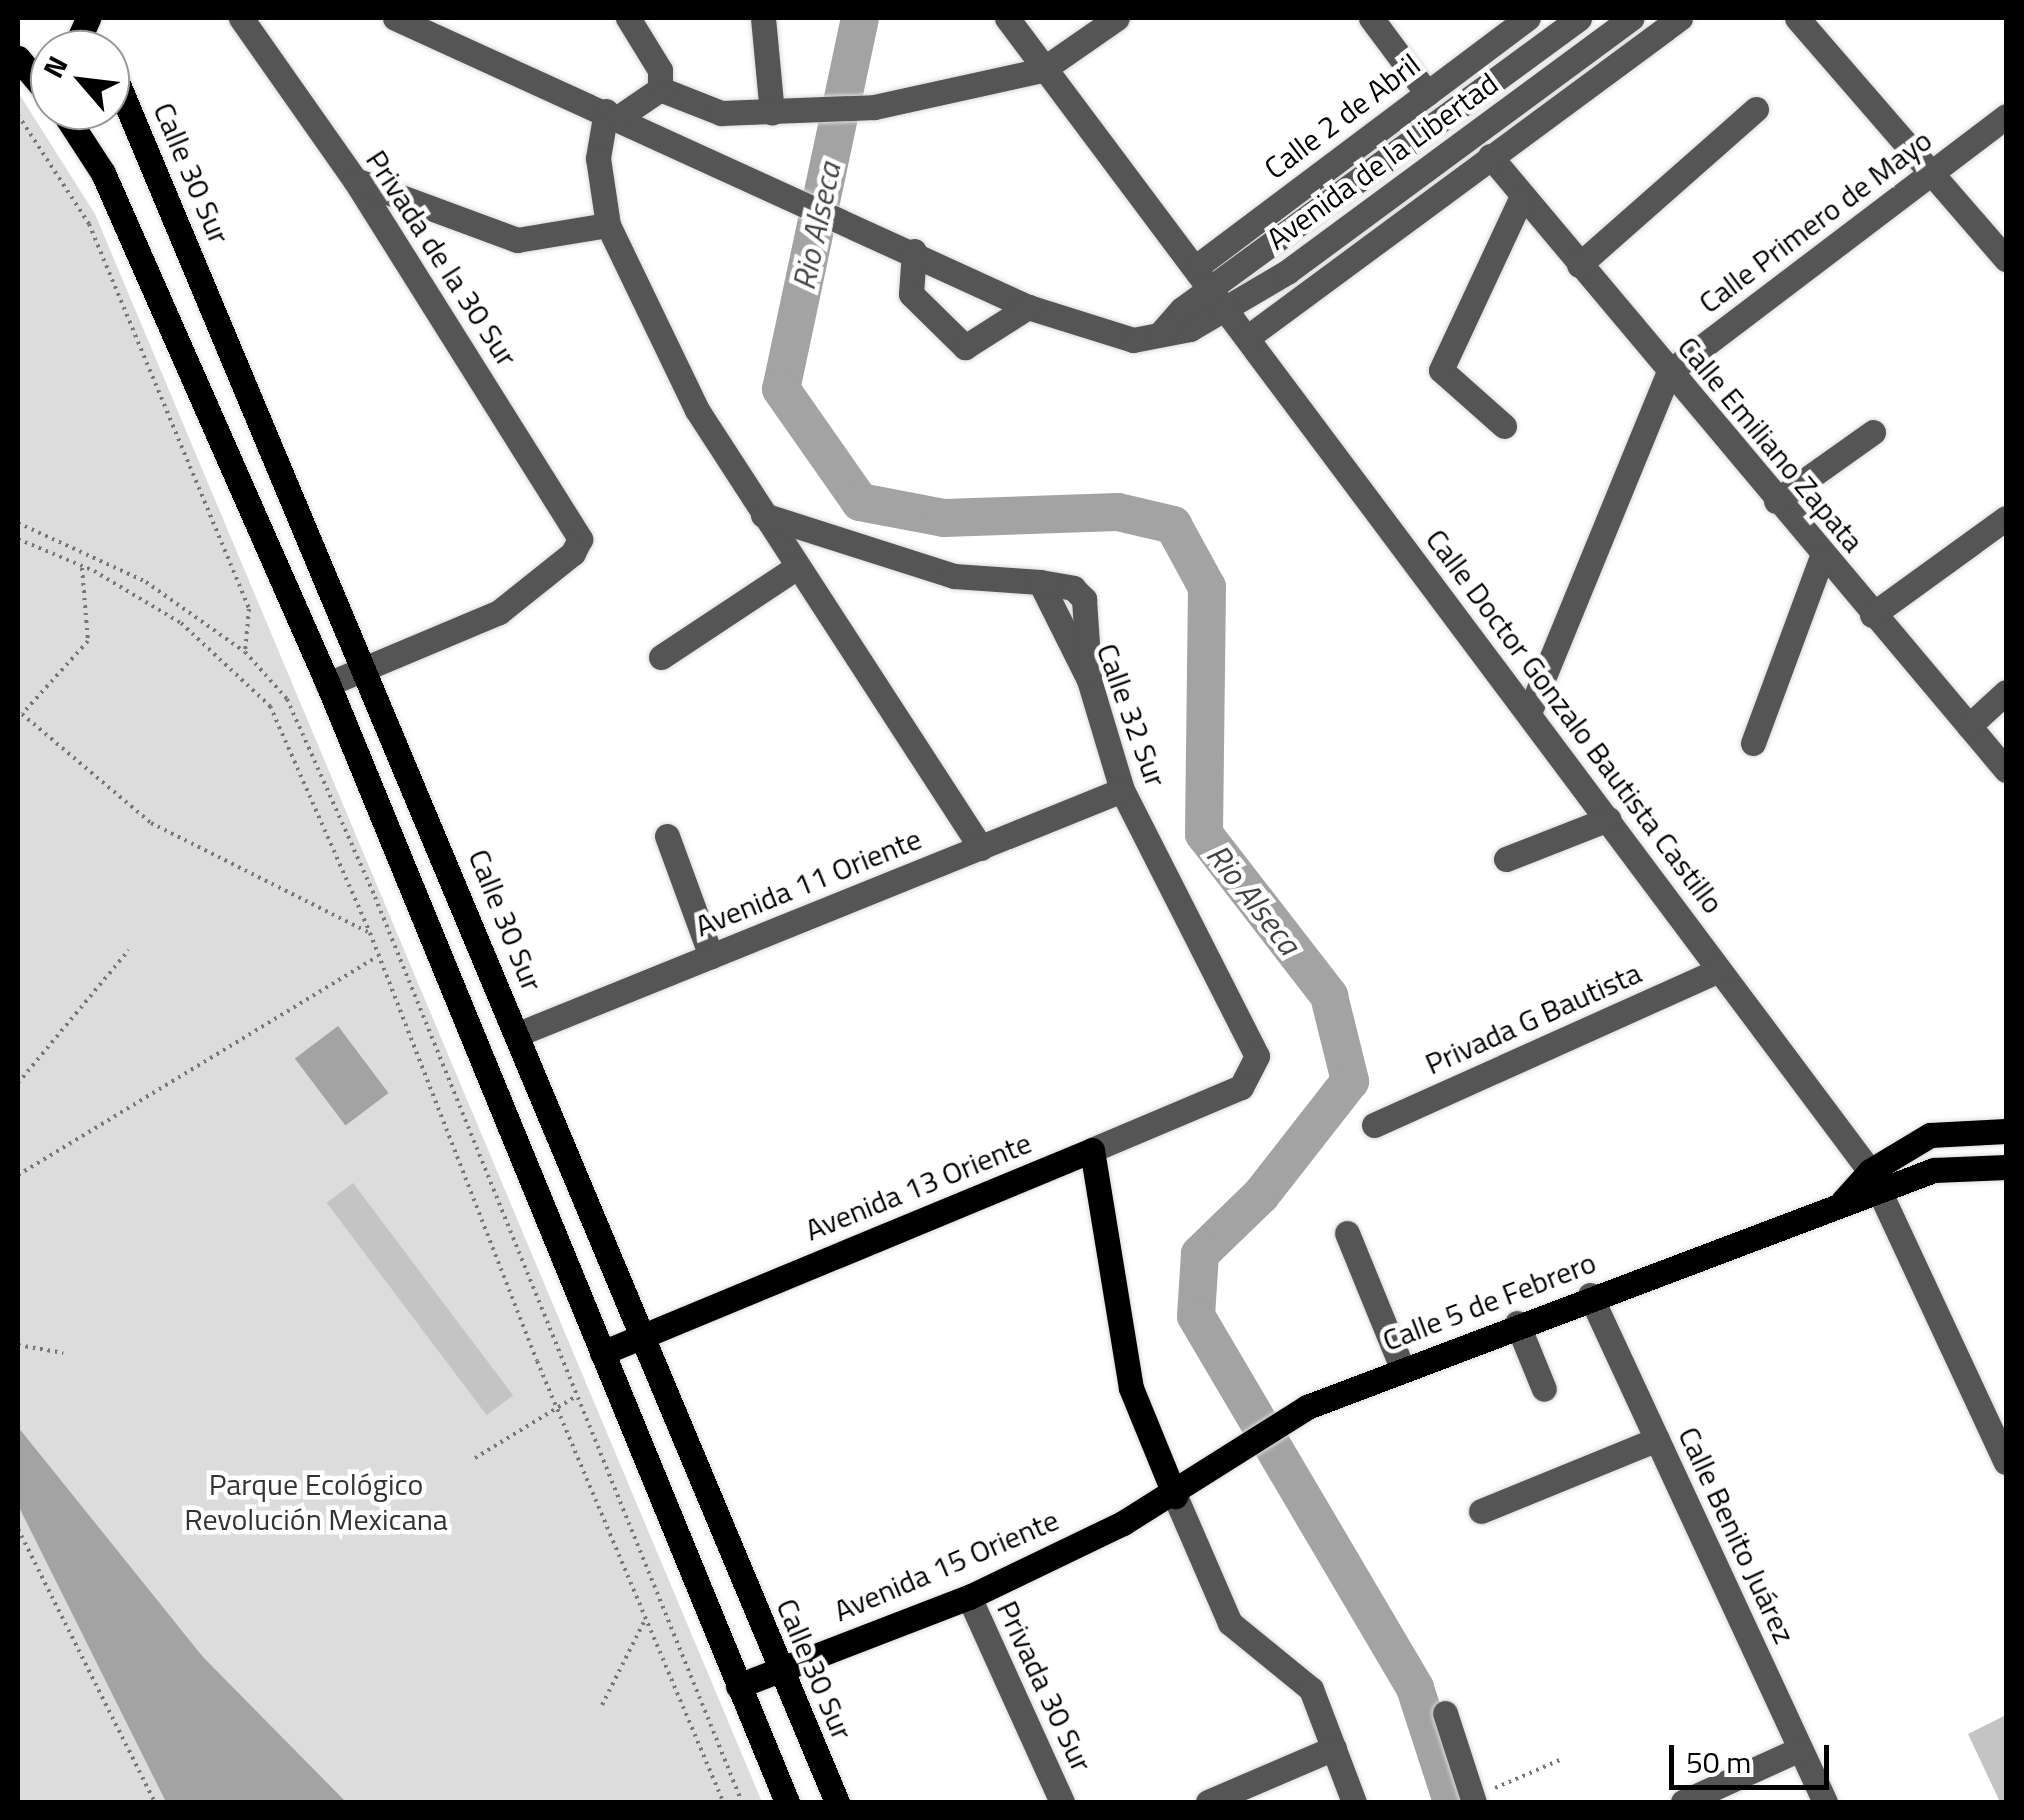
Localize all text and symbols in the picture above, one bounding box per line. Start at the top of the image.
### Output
north arrow [30,30,130,130]
street label: Calle 2 de Abril [1257,46,1427,186]
text: N [31,48,78,85]
street label: Avenida de la Libertad [1259,65,1505,257]
street label: Calle 30 Sur [146,97,238,249]
street label: Calle Primero de Mayo [1691,122,1939,320]
street label: Privada de la 30 Sur [359,143,525,373]
water label: Rio Alseca [784,159,848,293]
street label: Calle Emiliano Zapata [1671,329,1871,559]
street label: Calle Doctor Gonzalo Bautista Castillo [1419,522,1731,920]
street label: Calle 32 Sur [1089,638,1175,792]
street label: Avenida 11 Oriente [690,820,926,944]
water label: Rio Alseca [1199,836,1309,962]
street label: Calle 30 Sur [461,844,551,996]
street label: Privada G Bautista [1419,954,1647,1082]
street label: Avenida 13 Oriente [800,1124,1036,1248]
street label: Calle 5 de Febrero [1377,1244,1601,1358]
street label: Calle Benito Juárez [1671,1421,1803,1649]
park label: Parque Ecológico Revolución Mexicana [184,1466,448,1536]
street label: Avenida 15 Oriente [828,1501,1064,1629]
street label: Calle 30 Sur [769,1593,861,1745]
street label: Privada 30 Sur [990,1595,1100,1777]
scale bar [1674,1725,1834,1787]
text: 50 m [1686,1739,1751,1785]

